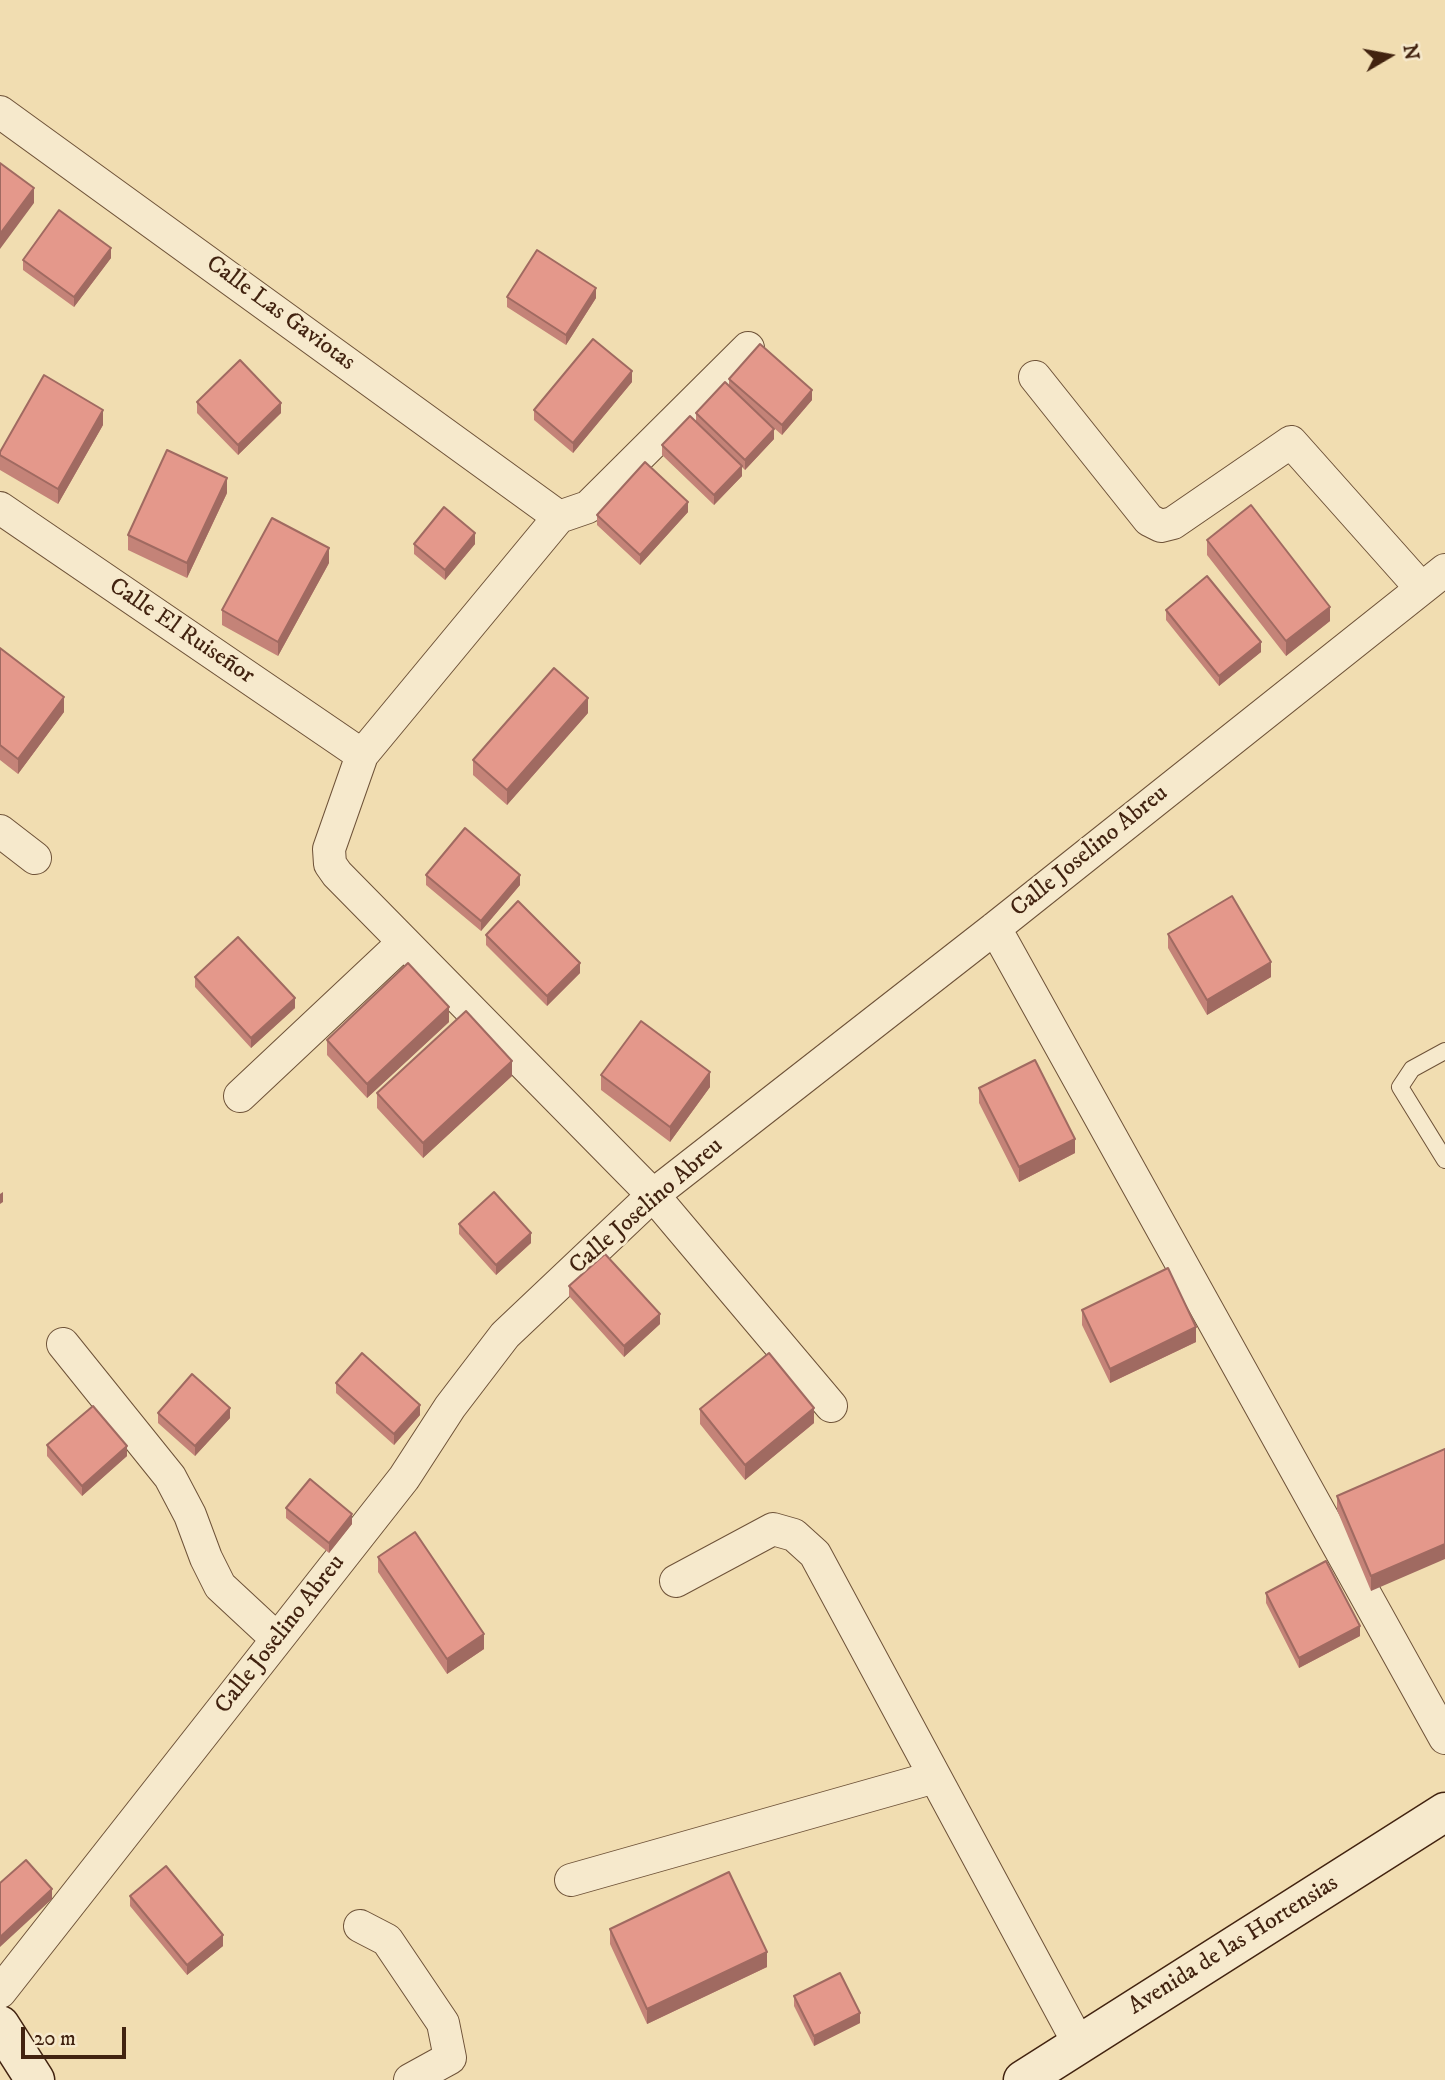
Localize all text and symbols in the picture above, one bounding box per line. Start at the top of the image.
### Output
north arrow [1354,21,1424,91]
text: N [1397,43,1423,62]
street label: Calle Las Gaviotas [200,250,360,378]
street label: Calle El Ruiseñor [103,573,259,691]
street label: Calle Joselino Abreu [1006,780,1174,924]
street label: Calle Joselino Abreu [564,1133,730,1281]
street label: Calle Joselino Abreu [210,1550,352,1720]
street label: Avenida de las Hortensias [1124,1870,1344,2022]
scale bar [24,2014,130,2058]
text: 20 m [34,2026,76,2052]

